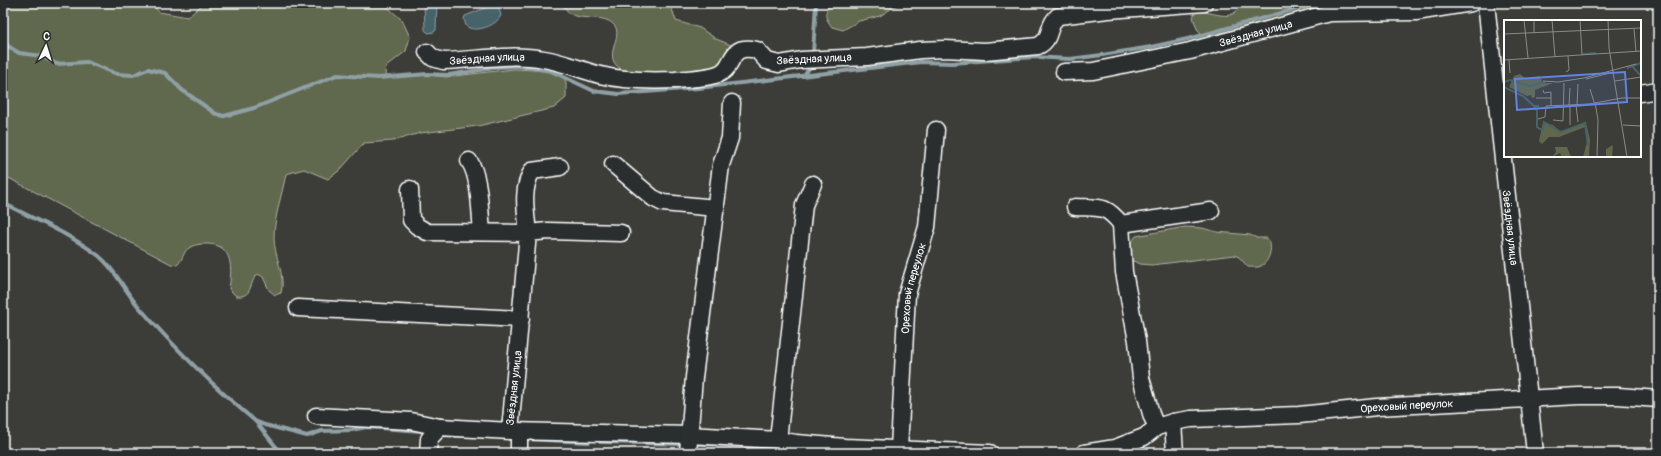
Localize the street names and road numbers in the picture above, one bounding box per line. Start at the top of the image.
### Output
street label: Звёздная улица [1217,17,1294,49]
street label: Звёздная улица [449,50,525,67]
street label: Звёздная улица [776,51,852,67]
street label: Звёздная улица [1500,189,1521,266]
street label: Ореховый переулок [898,241,929,334]
street label: Звёздная улица [504,350,524,426]
street label: Ореховый переулок [1360,396,1454,415]

